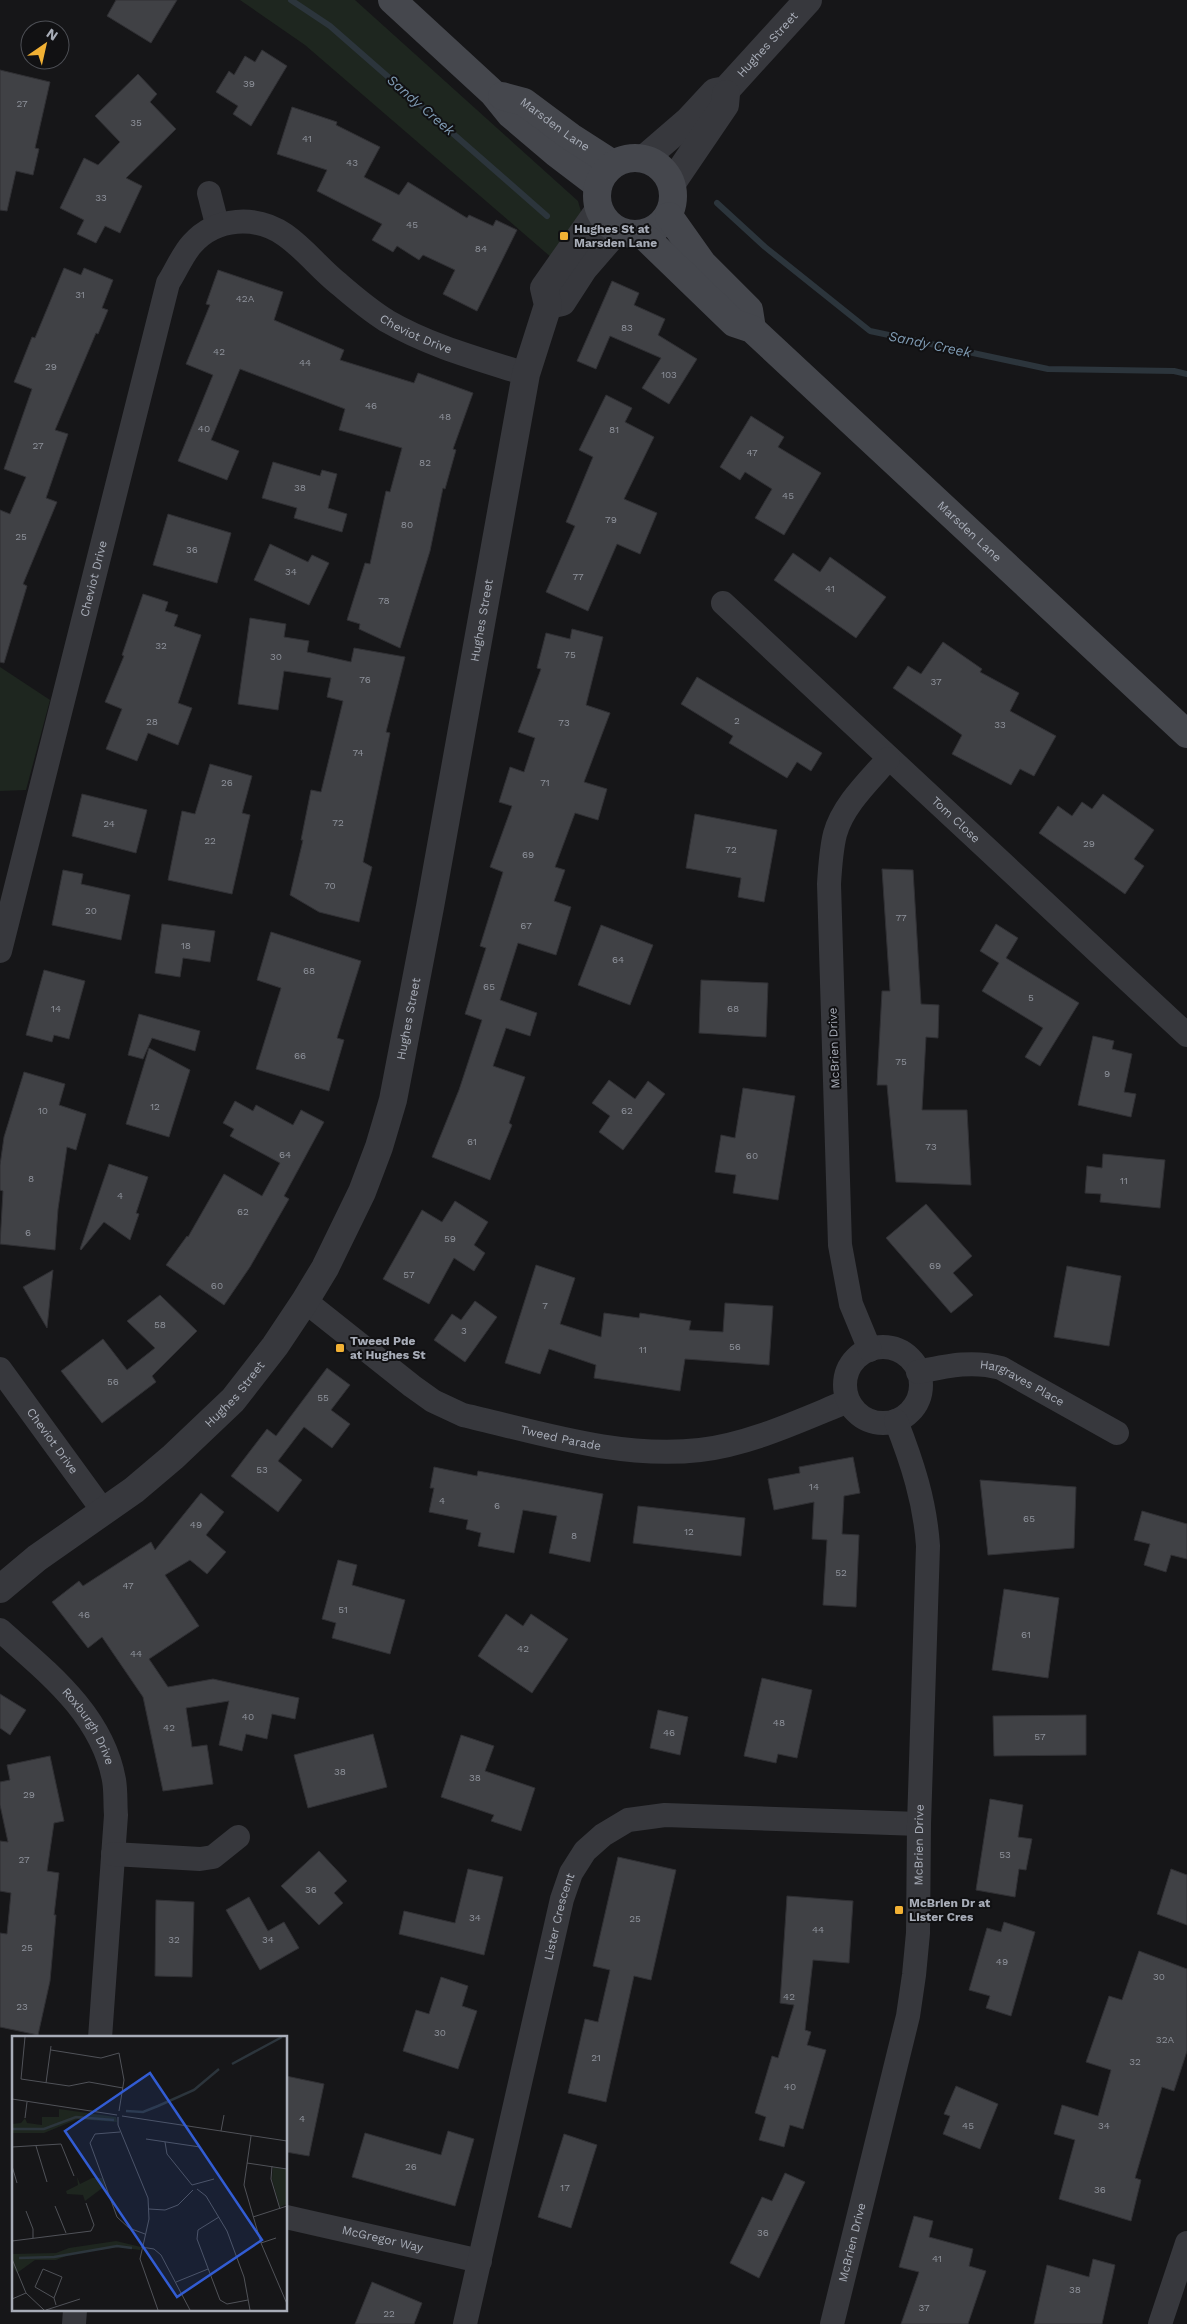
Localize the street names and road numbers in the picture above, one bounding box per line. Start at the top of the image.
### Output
street label: Hughes Street [734,9,801,80]
street label: Marsden Lane [517,95,592,154]
street label: Cheviot Drive [377,311,454,357]
street label: Marsden Lane [934,498,1004,565]
street label: Cheviot Drive [77,539,110,618]
street label: Hughes Street [467,578,496,663]
street label: Tom Close [929,794,983,846]
street label: Hughes Street [394,976,423,1061]
street label: McBrien Drive [826,1007,842,1089]
street label: Hargraves Place [979,1357,1067,1409]
street label: Hughes Street [202,1358,267,1430]
street label: Cheviot Drive [24,1405,81,1477]
street label: Tweed Parade [519,1422,602,1453]
street label: Roxburgh Drive [59,1685,117,1767]
street label: McBrien Drive [911,1804,927,1886]
street label: Lister Crescent [541,1871,577,1962]
street label: McBrien Drive [836,2201,869,2284]
street label: McGregor Way [341,2223,425,2255]

